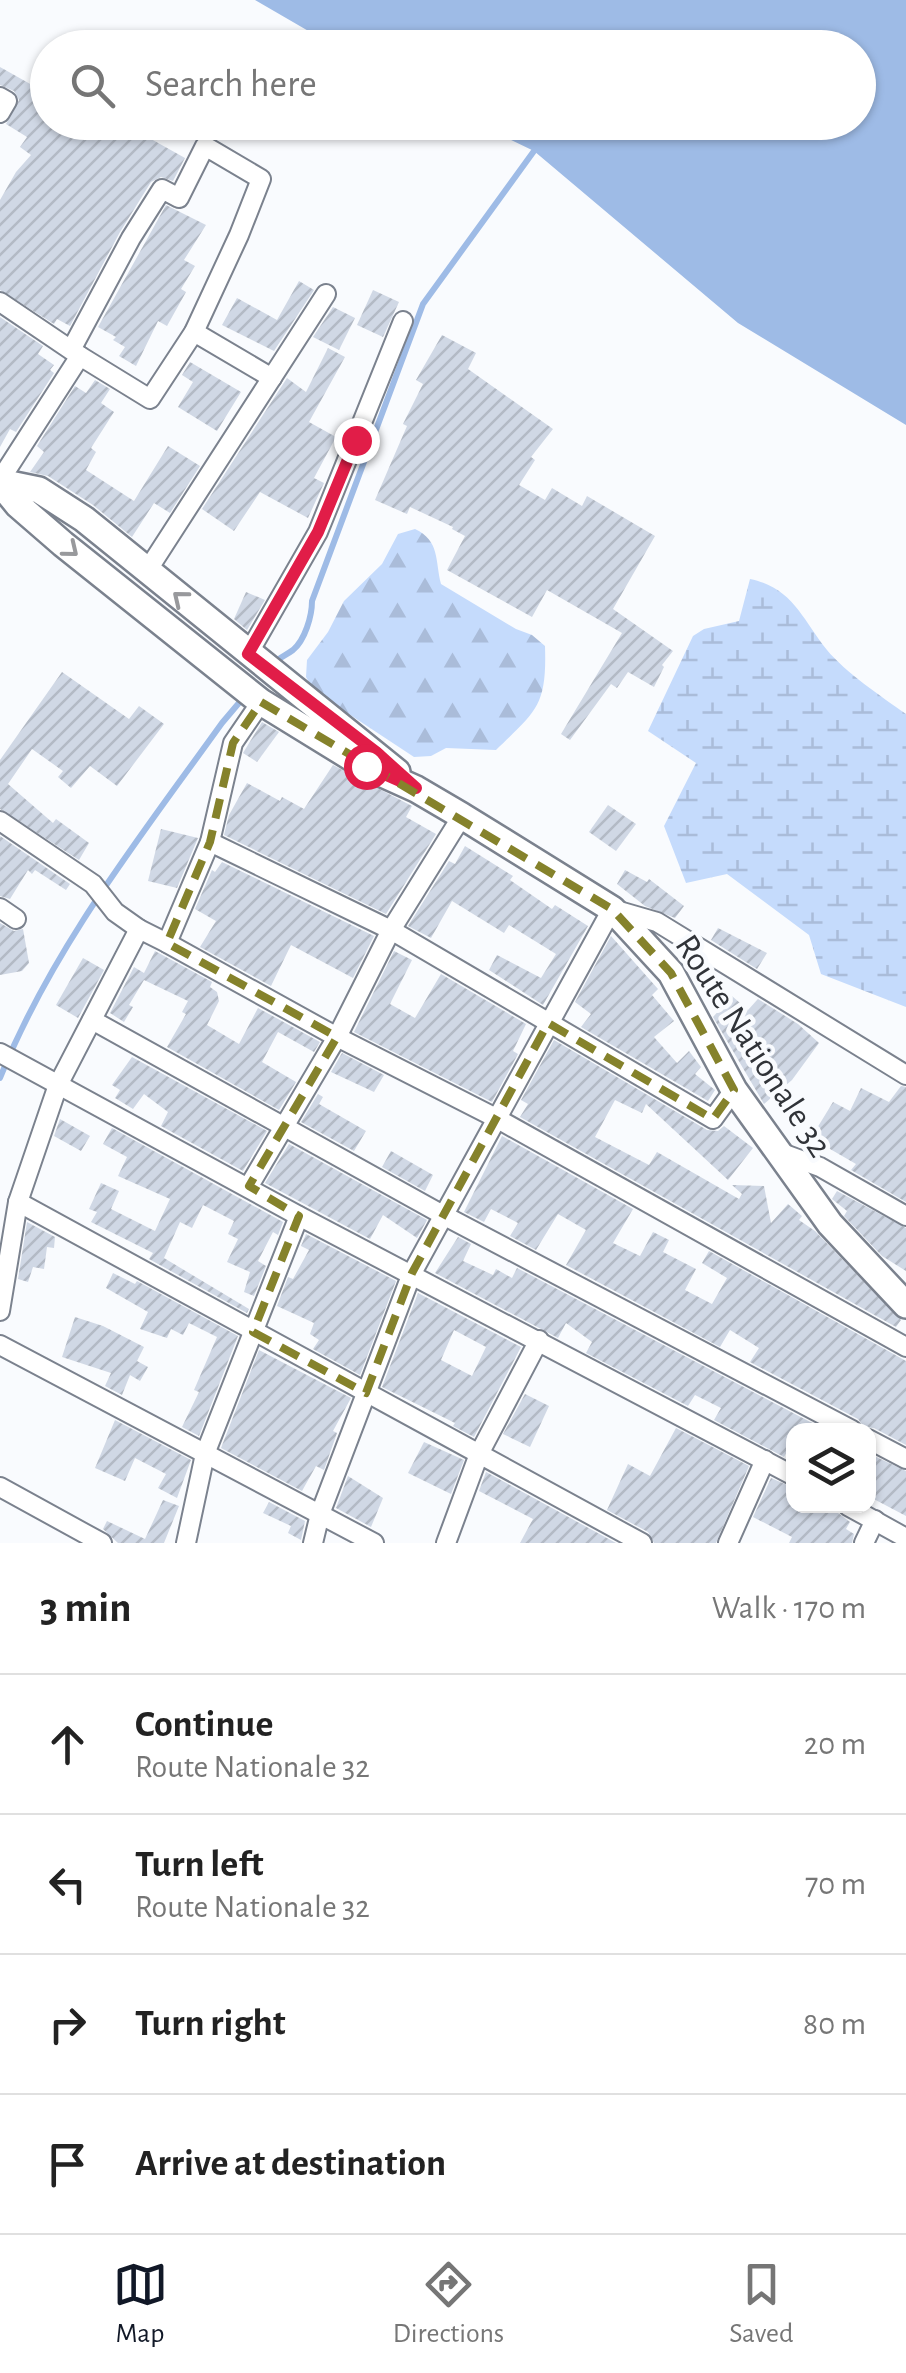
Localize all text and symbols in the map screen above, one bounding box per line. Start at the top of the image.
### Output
search box [30,30,876,140]
icon: search [65,58,120,113]
text: Search here [145,66,317,104]
route end [334,418,380,464]
one-way arrow [59,538,77,556]
one-way arrow [173,591,191,609]
route start [344,744,390,790]
street label: Route Nationale 32 [668,929,838,1163]
map controls [786,1423,876,1513]
button: layers [786,1423,876,1513]
text: 3 min [40,1587,132,1629]
text: Walk · 170 m [712,1592,866,1624]
text: Continue [135,1706,273,1744]
icon: ahead [40,1717,95,1772]
text: 20 m [804,1728,866,1760]
text: Route Nationale 32 [135,1751,370,1783]
text: Turn left [135,1846,263,1884]
icon: left [40,1857,95,1912]
text: 70 m [805,1868,866,1900]
text: Route Nationale 32 [135,1891,370,1923]
icon: right [40,1997,95,2052]
text: Turn right [135,2005,285,2043]
text: 80 m [803,2008,866,2040]
icon: arrive [40,2137,95,2192]
text: Arrive at destination [135,2145,446,2183]
tab: Map [113,2257,168,2351]
tab: Directions [393,2257,504,2351]
tab: Saved [729,2257,793,2351]

